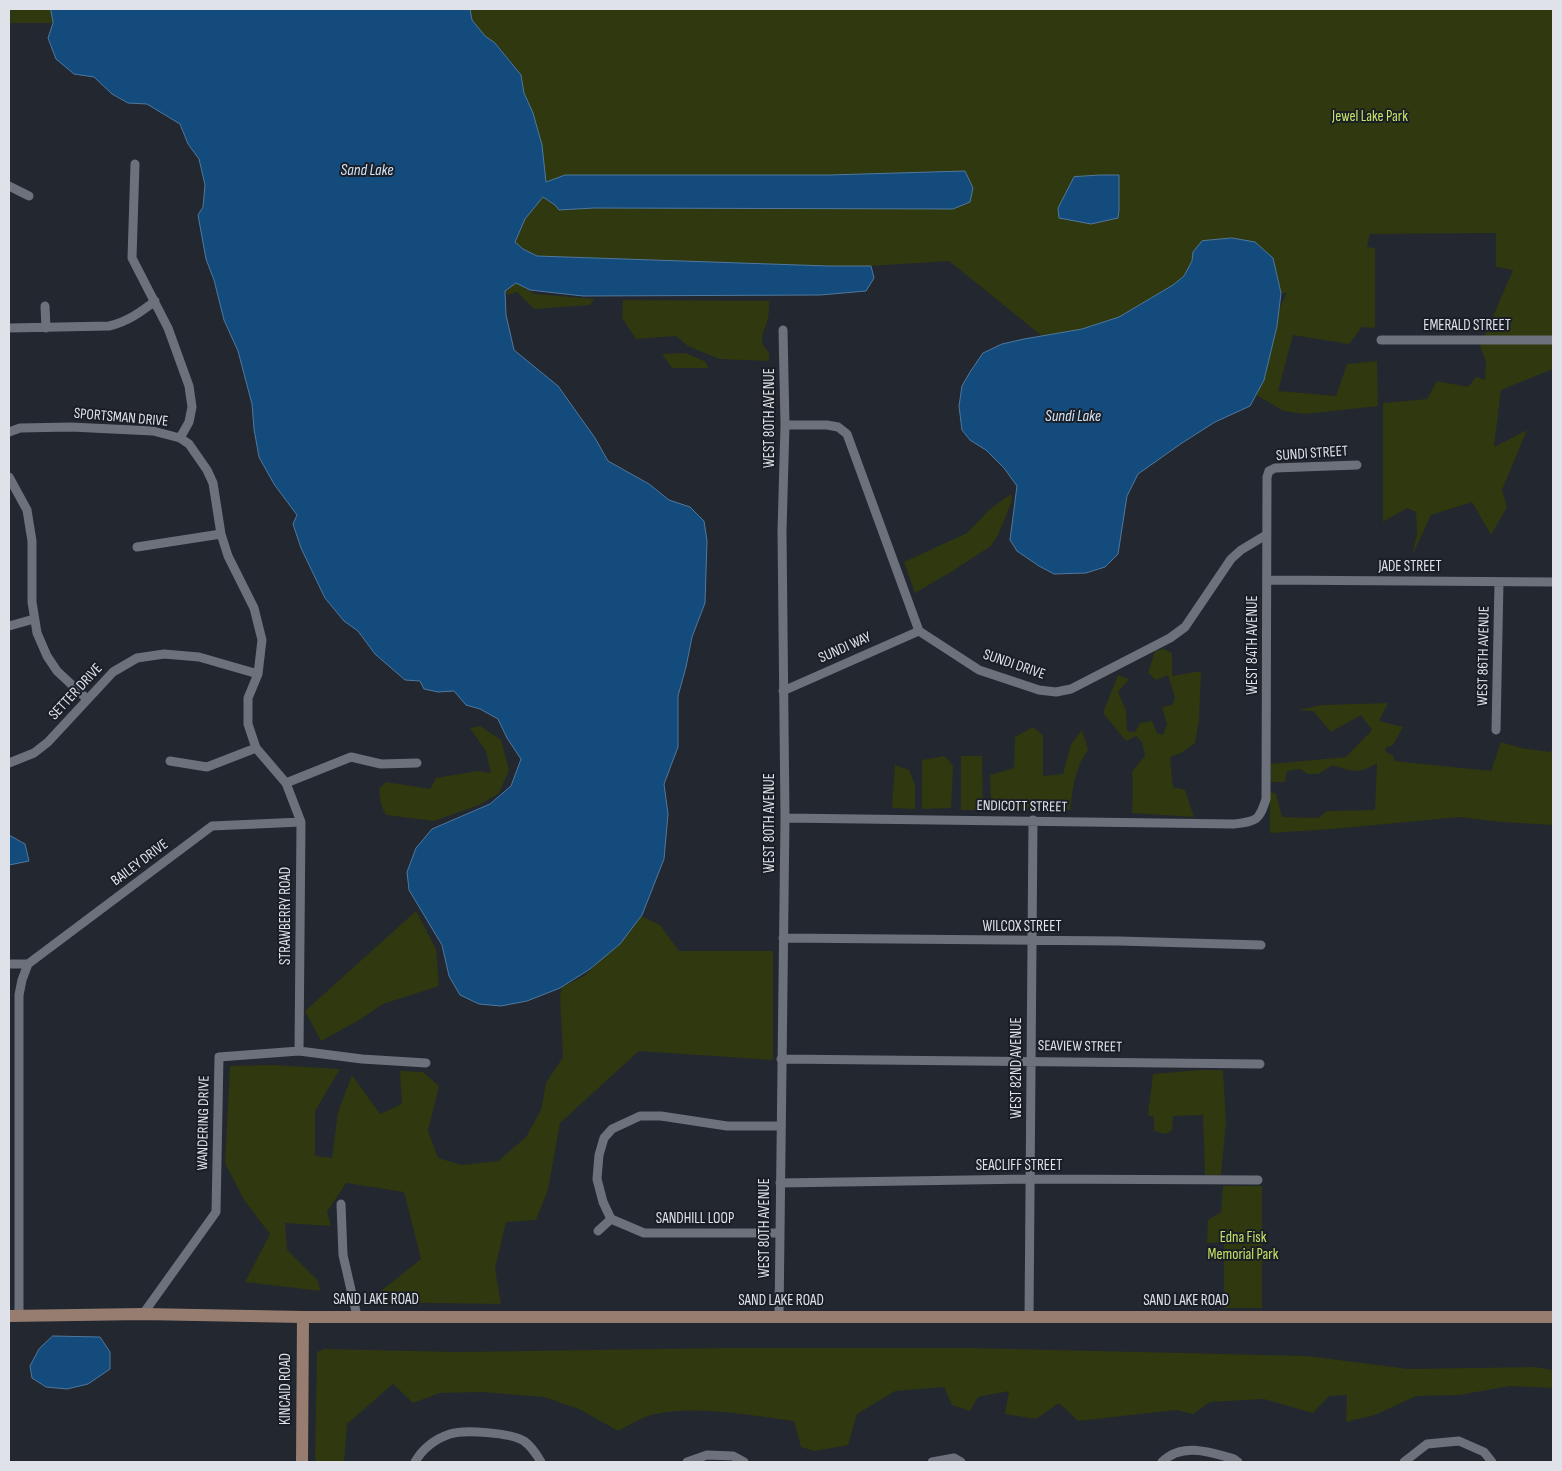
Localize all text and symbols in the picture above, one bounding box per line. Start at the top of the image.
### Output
park label: Jewel Lake Park [1332,108,1408,126]
water label: Sand Lake [340,161,394,181]
street label: EMERALD STREET [1423,317,1511,335]
street label: WEST 80TH AVENUE [761,368,779,468]
street label: SPORTSMAN DRIVE [73,405,169,431]
water label: Sundi Lake [1045,407,1101,427]
street label: SUNDI STREET [1275,443,1349,465]
street label: JADE STREET [1378,558,1442,576]
street label: WEST 84TH AVENUE [1244,595,1262,695]
street label: WEST 86TH AVENUE [1474,606,1494,706]
street label: SUNDI WAY [816,628,874,668]
street label: SUNDI DRIVE [981,646,1047,684]
street label: SETTER DRIVE [45,660,107,724]
street label: WEST 80TH AVENUE [761,773,779,873]
street label: ENDICOTT STREET [976,797,1068,817]
street label: BAILEY DRIVE [108,836,172,890]
street label: STRAWBERRY ROAD [277,867,295,965]
street label: WILCOX STREET [983,918,1061,936]
street label: WEST 82ND AVENUE [1008,1017,1026,1119]
street label: SEAVIEW STREET [1038,1037,1122,1057]
street label: WANDERING DRIVE [194,1075,214,1171]
street label: SEACLIFF STREET [976,1157,1062,1175]
street label: WEST 80TH AVENUE [756,1178,774,1278]
street label: SANDHILL LOOP [656,1210,734,1228]
park label: Edna Fisk Memorial Park [1208,1229,1278,1264]
street label: SAND LAKE ROAD [333,1291,419,1309]
street label: SAND LAKE ROAD [738,1292,824,1310]
street label: SAND LAKE ROAD [1143,1292,1229,1310]
street label: KINCAID ROAD [277,1353,295,1425]

